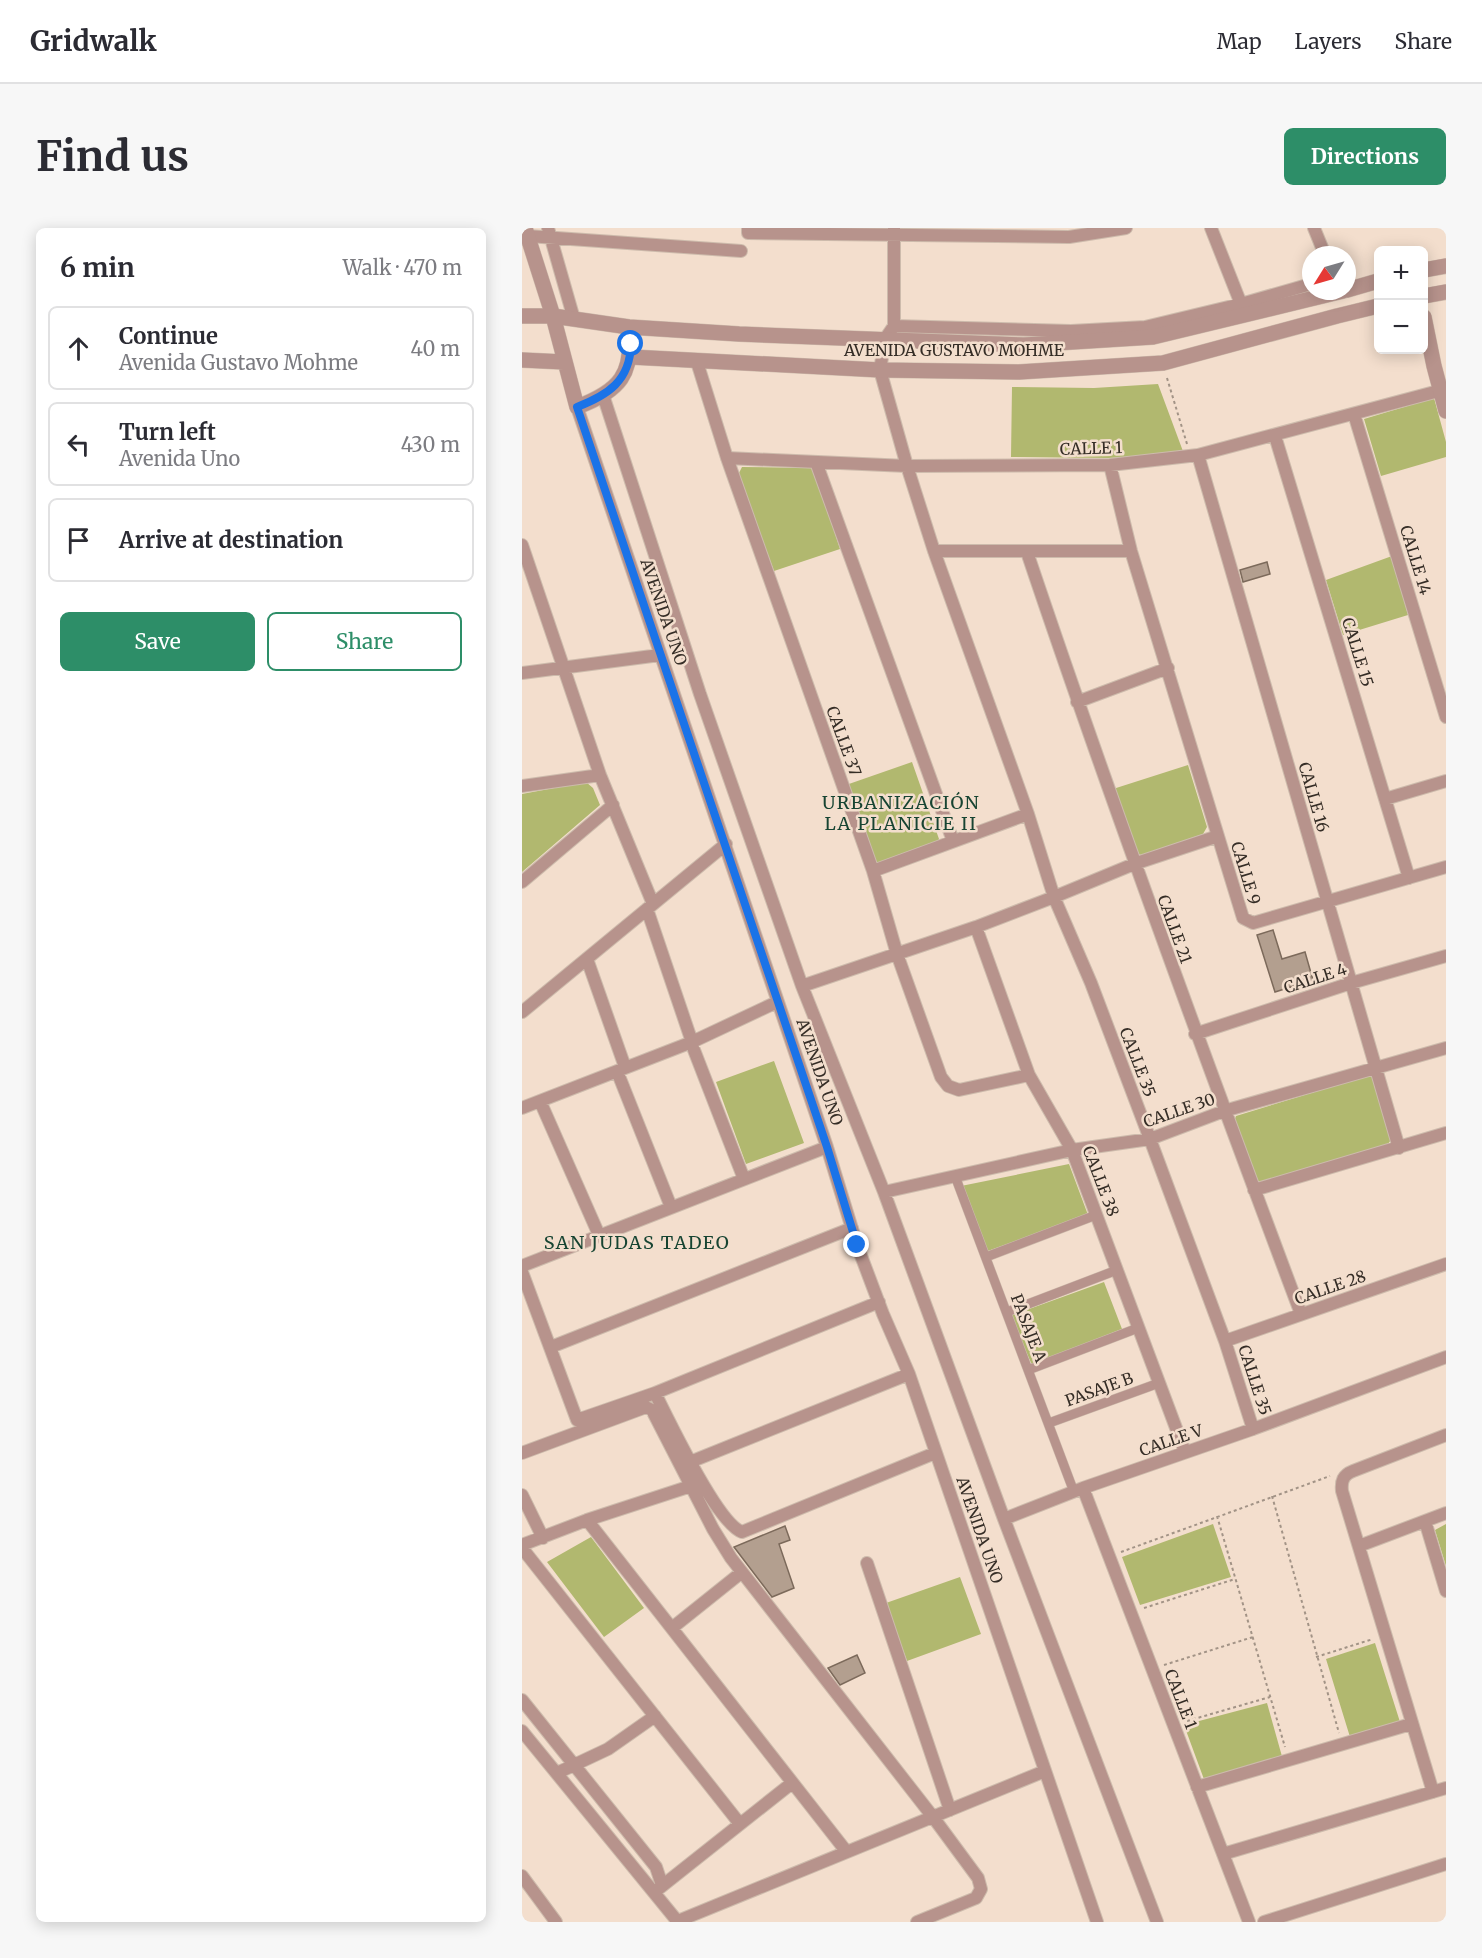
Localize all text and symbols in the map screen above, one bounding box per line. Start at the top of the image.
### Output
text: Gridwalk [30,23,157,59]
text: Map [1217,28,1262,55]
text: Layers [1295,28,1362,55]
text: Share [1395,28,1452,55]
button: Directions [1284,128,1446,185]
text: Find us [36,130,189,182]
north arrow [1302,246,1356,300]
map controls [1374,246,1428,354]
button: + [1374,246,1428,300]
text: 6 min [60,251,135,284]
text: Walk · 470 m [343,255,462,280]
button: − [1374,300,1428,354]
text: Continue [119,322,218,350]
route start [617,330,643,356]
icon: ahead [62,332,95,365]
text: 40 m [410,336,460,361]
street label: AVENIDA GUSTAVO MOHME [843,340,1065,360]
text: Avenida Gustavo Mohme [119,350,358,375]
text: Turn left [119,418,216,446]
icon: left [62,428,95,461]
text: 430 m [401,432,460,457]
street label: CALLE 1 [1059,437,1123,459]
text: Avenida Uno [119,446,240,471]
street label: CALLE 14 [1396,523,1436,597]
icon: arrive [62,524,95,557]
text: Arrive at destination [119,526,343,554]
street label: AVENIDA UNO [636,555,692,669]
button: Save [60,612,255,671]
button: Share [267,612,462,671]
street label: CALLE 15 [1338,615,1378,689]
street label: CALLE 37 [822,703,866,779]
street label: CALLE 16 [1295,760,1334,834]
district label: URBANIZACIÓN LA PLANICIE II [822,791,980,835]
street label: CALLE 9 [1227,839,1265,907]
street label: CALLE 21 [1153,892,1197,966]
street label: CALLE 4 [1281,958,1349,998]
street label: AVENIDA UNO [792,1015,848,1129]
street label: CALLE 35 [1116,1024,1160,1100]
street label: CALLE 30 [1140,1088,1218,1132]
street label: CALLE 38 [1078,1143,1124,1219]
district label: SAN JUDAS TADEO [544,1231,730,1254]
route end [843,1231,869,1257]
street label: CALLE 28 [1292,1265,1368,1309]
street label: PASAJE A [1007,1291,1051,1366]
street label: CALLE 35 [1234,1342,1276,1418]
street label: PASAJE B [1062,1367,1136,1411]
street label: CALLE V [1137,1420,1206,1460]
street label: AVENIDA UNO [952,1473,1008,1587]
street label: CALLE 1 [1160,1666,1202,1732]

